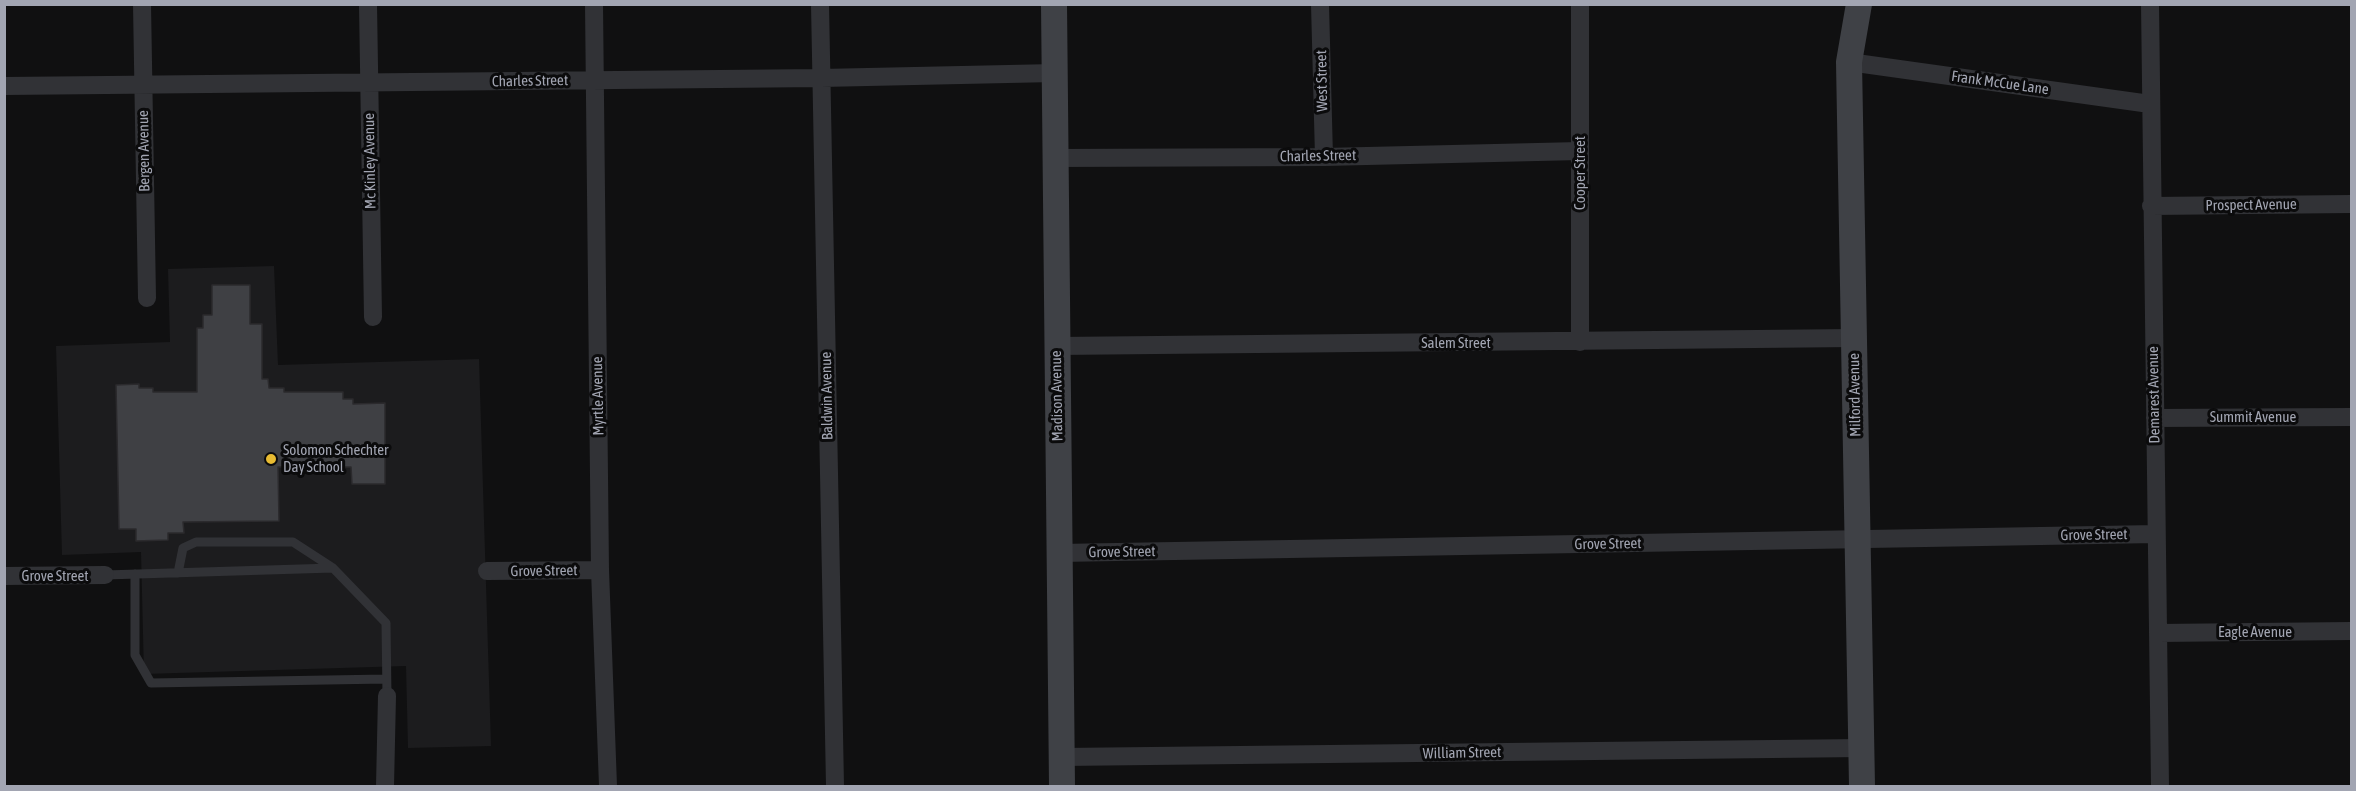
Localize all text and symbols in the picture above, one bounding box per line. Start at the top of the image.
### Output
street label: West Street [1312,50,1332,112]
street label: Frank McCue Lane [1950,67,2050,99]
street label: Charles Street [492,71,568,91]
street label: Bergen Avenue [134,110,154,192]
street label: Mc Kinley Avenue [360,113,380,209]
street label: Cooper Street [1571,136,1589,210]
street label: Charles Street [1280,146,1356,166]
street label: Prospect Avenue [2205,195,2297,215]
street label: Salem Street [1421,334,1491,352]
street label: Demarest Avenue [2144,346,2164,444]
street label: Madison Avenue [1047,350,1067,442]
street label: Baldwin Avenue [817,352,837,440]
street label: Milford Avenue [1845,353,1865,437]
street label: Myrtle Avenue [588,356,608,436]
street label: Summit Avenue [2210,408,2296,426]
place label: Solomon Schechter Day School [283,441,388,476]
marker: Solomon Schechter Day School [264,452,278,466]
street label: Grove Street [2060,525,2128,545]
street label: Grove Street [1574,534,1642,554]
street label: Grove Street [1088,542,1156,562]
street label: Grove Street [510,561,578,581]
street label: Grove Street [21,567,89,585]
street label: Eagle Avenue [2218,623,2292,641]
street label: William Street [1423,743,1501,763]

